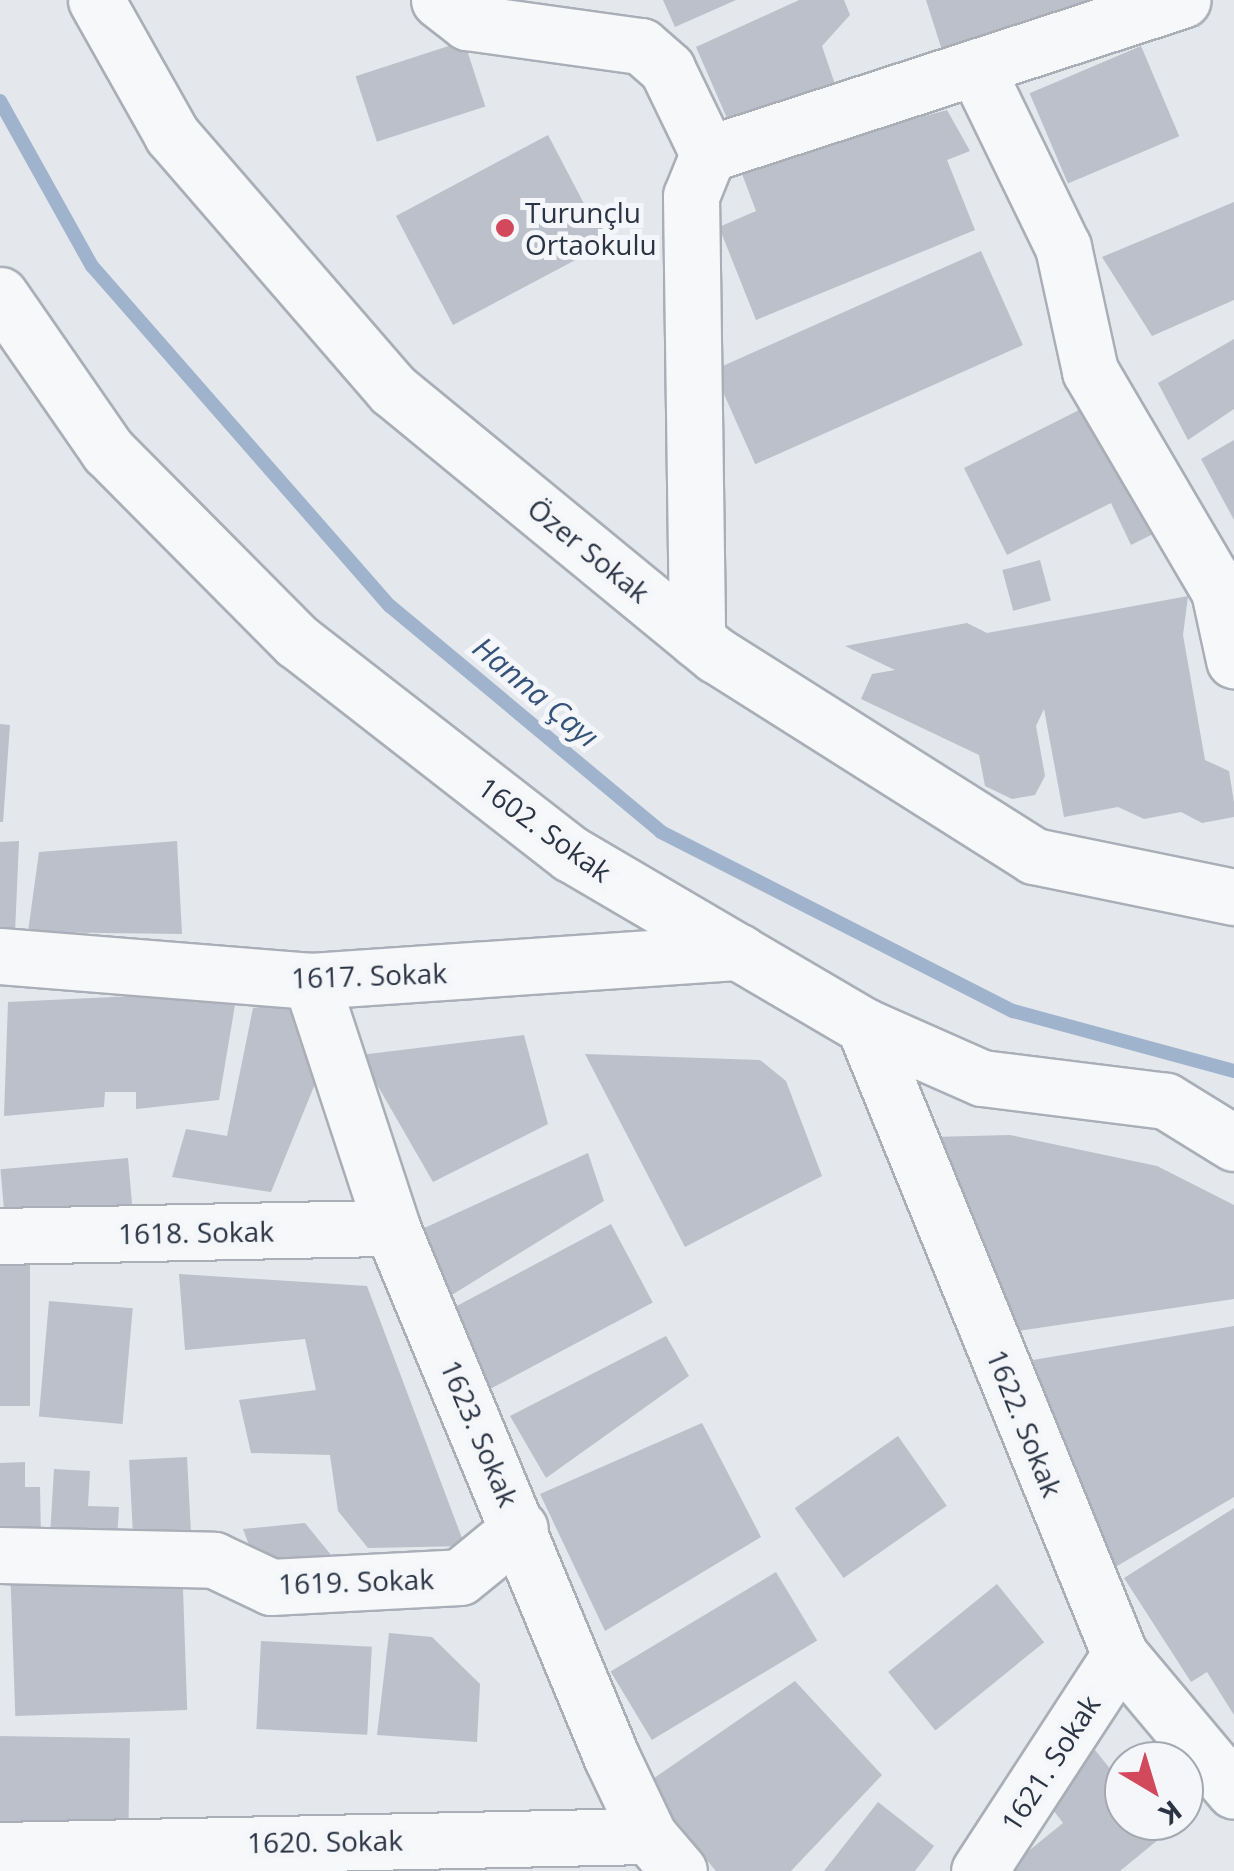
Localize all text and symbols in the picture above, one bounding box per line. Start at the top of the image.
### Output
place label: Turunçlu Ortaokulu [525,195,657,261]
marker: Turunçlu Ortaokulu [494,217,516,239]
street label: Özer Sokak [521,491,657,609]
water label: Hanna Çayı [466,629,606,755]
street label: 1602. Sokak [472,770,618,888]
street label: 1617. Sokak [291,955,447,995]
street label: 1618. Sokak [118,1214,274,1250]
street label: 1622. Sokak [980,1344,1070,1502]
street label: 1623. Sokak [434,1355,526,1511]
street label: 1619. Sokak [278,1561,434,1601]
street label: 1621. Sokak [993,1688,1107,1838]
north arrow [1104,1741,1204,1841]
text: K [1152,1792,1190,1834]
street label: 1620. Sokak [247,1823,403,1859]

